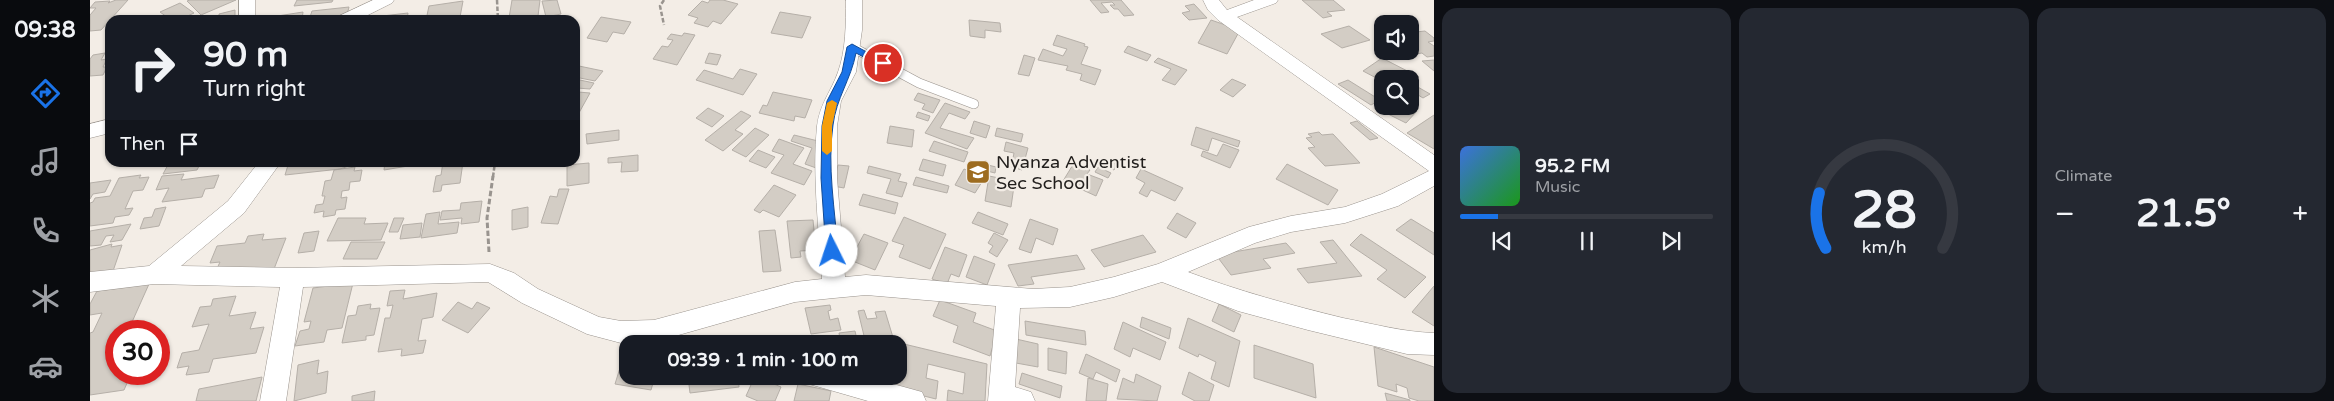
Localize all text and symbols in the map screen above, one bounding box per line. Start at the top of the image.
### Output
map controls [1374,15,1419,115]
button: sound [1374,15,1419,60]
text: 09:38 [15,17,75,43]
text: 90 m [203,34,288,76]
icon: right [120,35,185,100]
pin [862,42,904,84]
icon: arrive [869,49,897,77]
button: search [1374,70,1419,115]
icon: directions [28,76,63,111]
text: Turn right [203,76,305,102]
icon: arrive [175,130,203,158]
text: Then [120,133,165,155]
icon: music [28,144,63,179]
place label: Nyanza Adventist Sec School [996,151,1147,194]
text: 95.2 FM [1535,155,1610,177]
school or university icon: Nyanza Adventist Sec School [965,159,991,185]
text: Climate [2055,166,2112,186]
text: Music [1535,177,1580,197]
text: 28 [1851,179,1917,242]
text: 21.5° [2136,191,2231,237]
text: − [2055,197,2075,231]
text: + [2292,197,2308,231]
icon: phone [28,213,63,248]
position arrow [805,224,857,276]
icon: previous [1488,227,1516,255]
icon: pause [1573,227,1601,255]
icon: next [1657,227,1685,255]
text: km/h [1862,237,1906,258]
icon: climate [28,281,63,316]
speed limit sign: 30 [105,320,170,385]
icon: car [28,349,63,384]
text: 09:39 · 1 min · 100 m [667,349,859,371]

